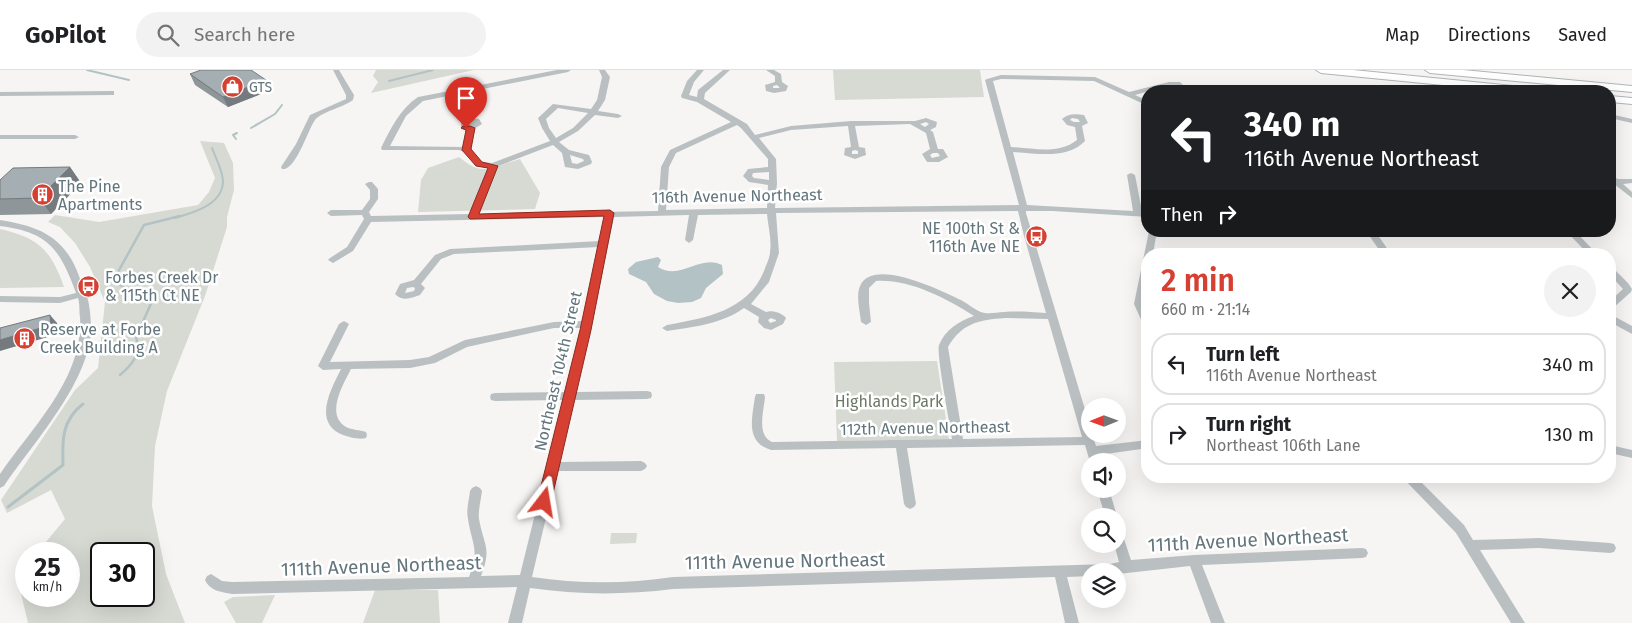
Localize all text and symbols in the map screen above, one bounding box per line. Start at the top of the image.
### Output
search box [136,12,486,57]
text: GoPilot [25,21,106,49]
icon: search [154,21,182,49]
text: Search here [194,23,295,46]
text: Map [1385,24,1420,46]
text: Directions [1448,24,1530,46]
text: Saved [1558,24,1607,46]
shop icon: GTS [221,75,245,99]
pin [445,77,487,128]
place label: GTS [249,79,273,96]
icon: arrive [452,84,480,112]
text: 340 m [1244,103,1340,145]
icon: left [1161,105,1226,170]
text: 116th Avenue Northeast [1244,145,1479,172]
place label: The Pine Apartments [58,177,142,214]
building icon: The Pine Apartments [30,183,54,207]
street label: 116th Avenue Northeast [651,185,823,207]
icon: right [1213,200,1241,228]
text: Then [1161,203,1203,226]
place label: NE 100th St & 116th Ave NE [922,219,1020,256]
bus stop icon: NE 100th St & 116th Ave NE [1024,225,1048,249]
text: 2 min [1161,263,1235,299]
button: close [1544,265,1596,317]
place label: Forbes Creek Dr & 115th Ct NE [105,268,219,305]
bus stop icon: Forbes Creek Dr & 115th Ct NE [77,274,101,298]
street label: Northeast 104th Street [530,289,586,453]
text: 660 m · 21:14 [1161,300,1250,319]
place label: Reserve at Forbe Creek Building A [40,320,161,357]
building icon: Reserve at Forbe Creek Building A [12,326,36,350]
text: Turn left [1206,343,1280,366]
icon: left [1163,350,1191,378]
text: 340 m [1543,353,1594,376]
text: 116th Avenue Northeast [1206,366,1377,385]
park label: Highlands Park [835,392,944,411]
north arrow [1081,398,1126,442]
map controls [1081,398,1126,608]
text: Turn right [1206,413,1291,436]
street label: 112th Avenue Northeast [840,417,1010,439]
icon: right [1163,420,1191,448]
text: 130 m [1544,423,1594,446]
text: Northeast 106th Lane [1206,436,1361,455]
button: sound [1081,453,1126,498]
position arrow [517,475,569,527]
button: search [1081,508,1126,553]
street label: 111th Avenue Northeast [1147,523,1349,557]
speed limit sign: 30 [90,542,155,607]
street label: 111th Avenue Northeast [684,548,886,574]
street label: 111th Avenue Northeast [280,551,482,581]
text: 25 [34,553,61,583]
button: layers [1081,563,1126,608]
text: km/h [33,580,62,594]

